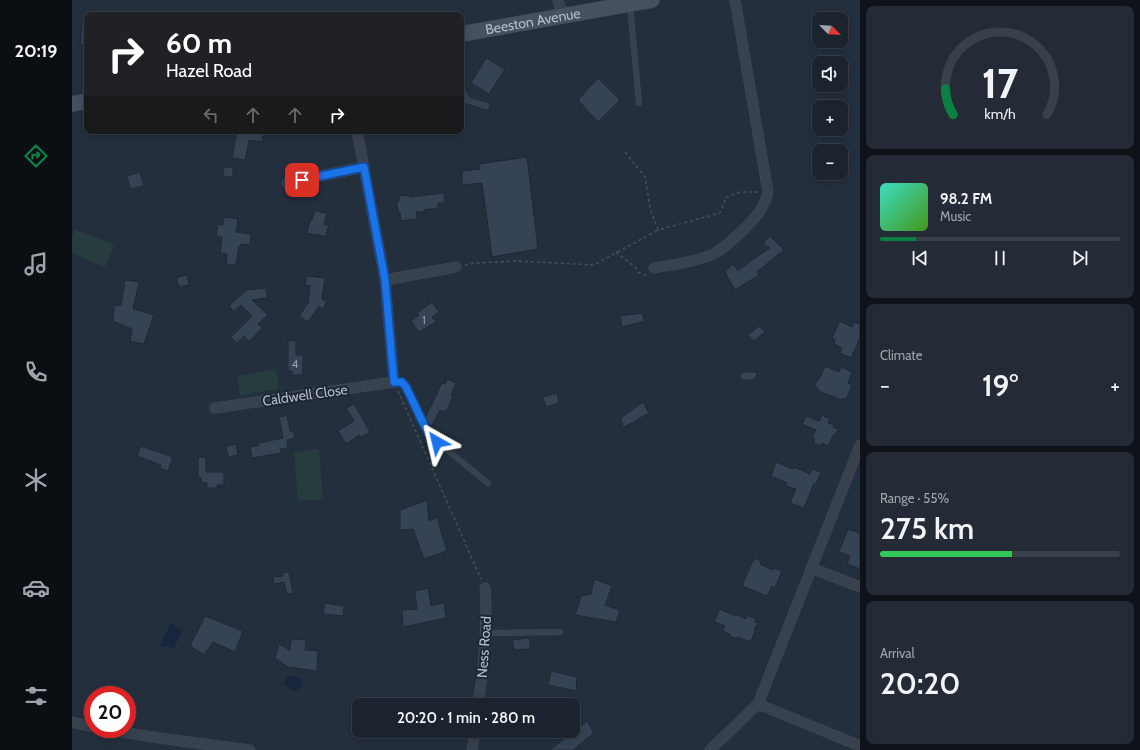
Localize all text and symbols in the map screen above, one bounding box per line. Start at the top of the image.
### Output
street label: Beeston Avenue [484,4,582,39]
north arrow [812,12,848,48]
map controls [812,12,848,180]
text: 60 m [166,26,232,60]
icon: right [100,28,152,80]
text: 20:19 [15,40,57,62]
button: sound [812,56,848,92]
text: 17 [982,58,1018,108]
text: Hazel Road [166,60,252,82]
button: + [812,100,848,136]
icon: left [200,104,222,126]
icon: ahead [242,104,264,126]
icon: ahead [284,104,306,126]
icon: right [326,104,348,126]
text: km/h [984,105,1016,123]
icon: directions [22,142,50,170]
button: − [812,144,848,180]
pin [285,163,319,197]
icon: arrive [291,169,313,191]
text: 98.2 FM [940,190,992,208]
text: Music [940,208,971,224]
icon: previous [909,247,931,269]
icon: pause [989,247,1011,269]
icon: next [1069,247,1091,269]
icon: music [22,250,50,278]
house number: 1 [422,312,426,327]
text: Climate [880,347,922,363]
house number: 4 [292,356,299,371]
icon: phone [22,358,50,386]
text: 19° [982,367,1018,404]
text: − [880,372,890,399]
text: + [1110,372,1120,399]
street label: Caldwell Close [261,380,349,410]
position arrow [416,421,458,463]
icon: climate [22,466,50,494]
text: Range · 55% [880,490,949,506]
text: 275 km [880,510,974,547]
icon: car [22,574,50,602]
street label: Ness Road [473,615,495,679]
text: Arrival [880,645,915,661]
text: 20:20 [880,665,960,702]
icon: filters [22,682,50,710]
speed limit sign: 20 [84,686,136,738]
text: 20:20 · 1 min · 280 m [397,709,535,727]

